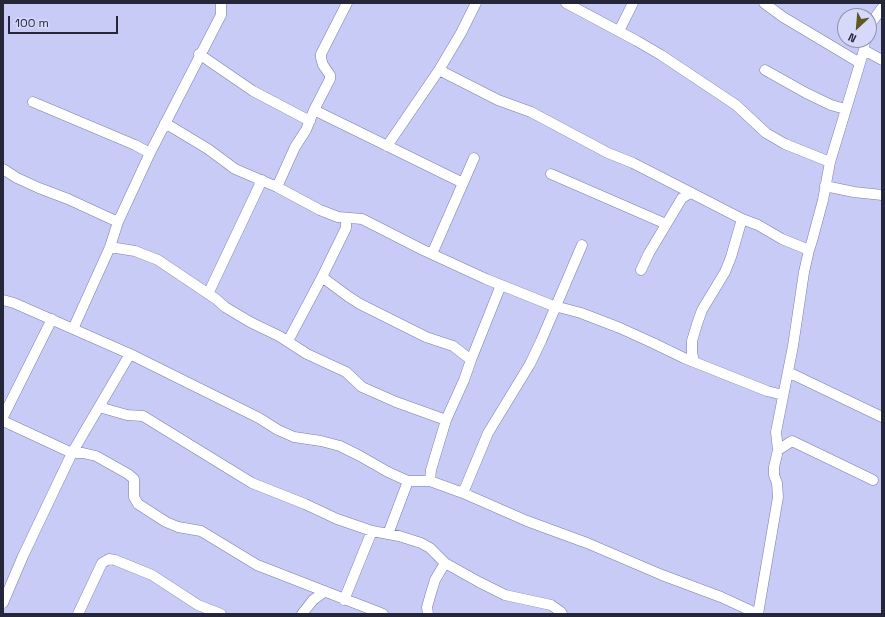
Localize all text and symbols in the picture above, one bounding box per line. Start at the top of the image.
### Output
scale bar [10,8,120,34]
north arrow [837,8,877,48]
text: 100 m [15,15,49,31]
text: N [846,30,859,46]

